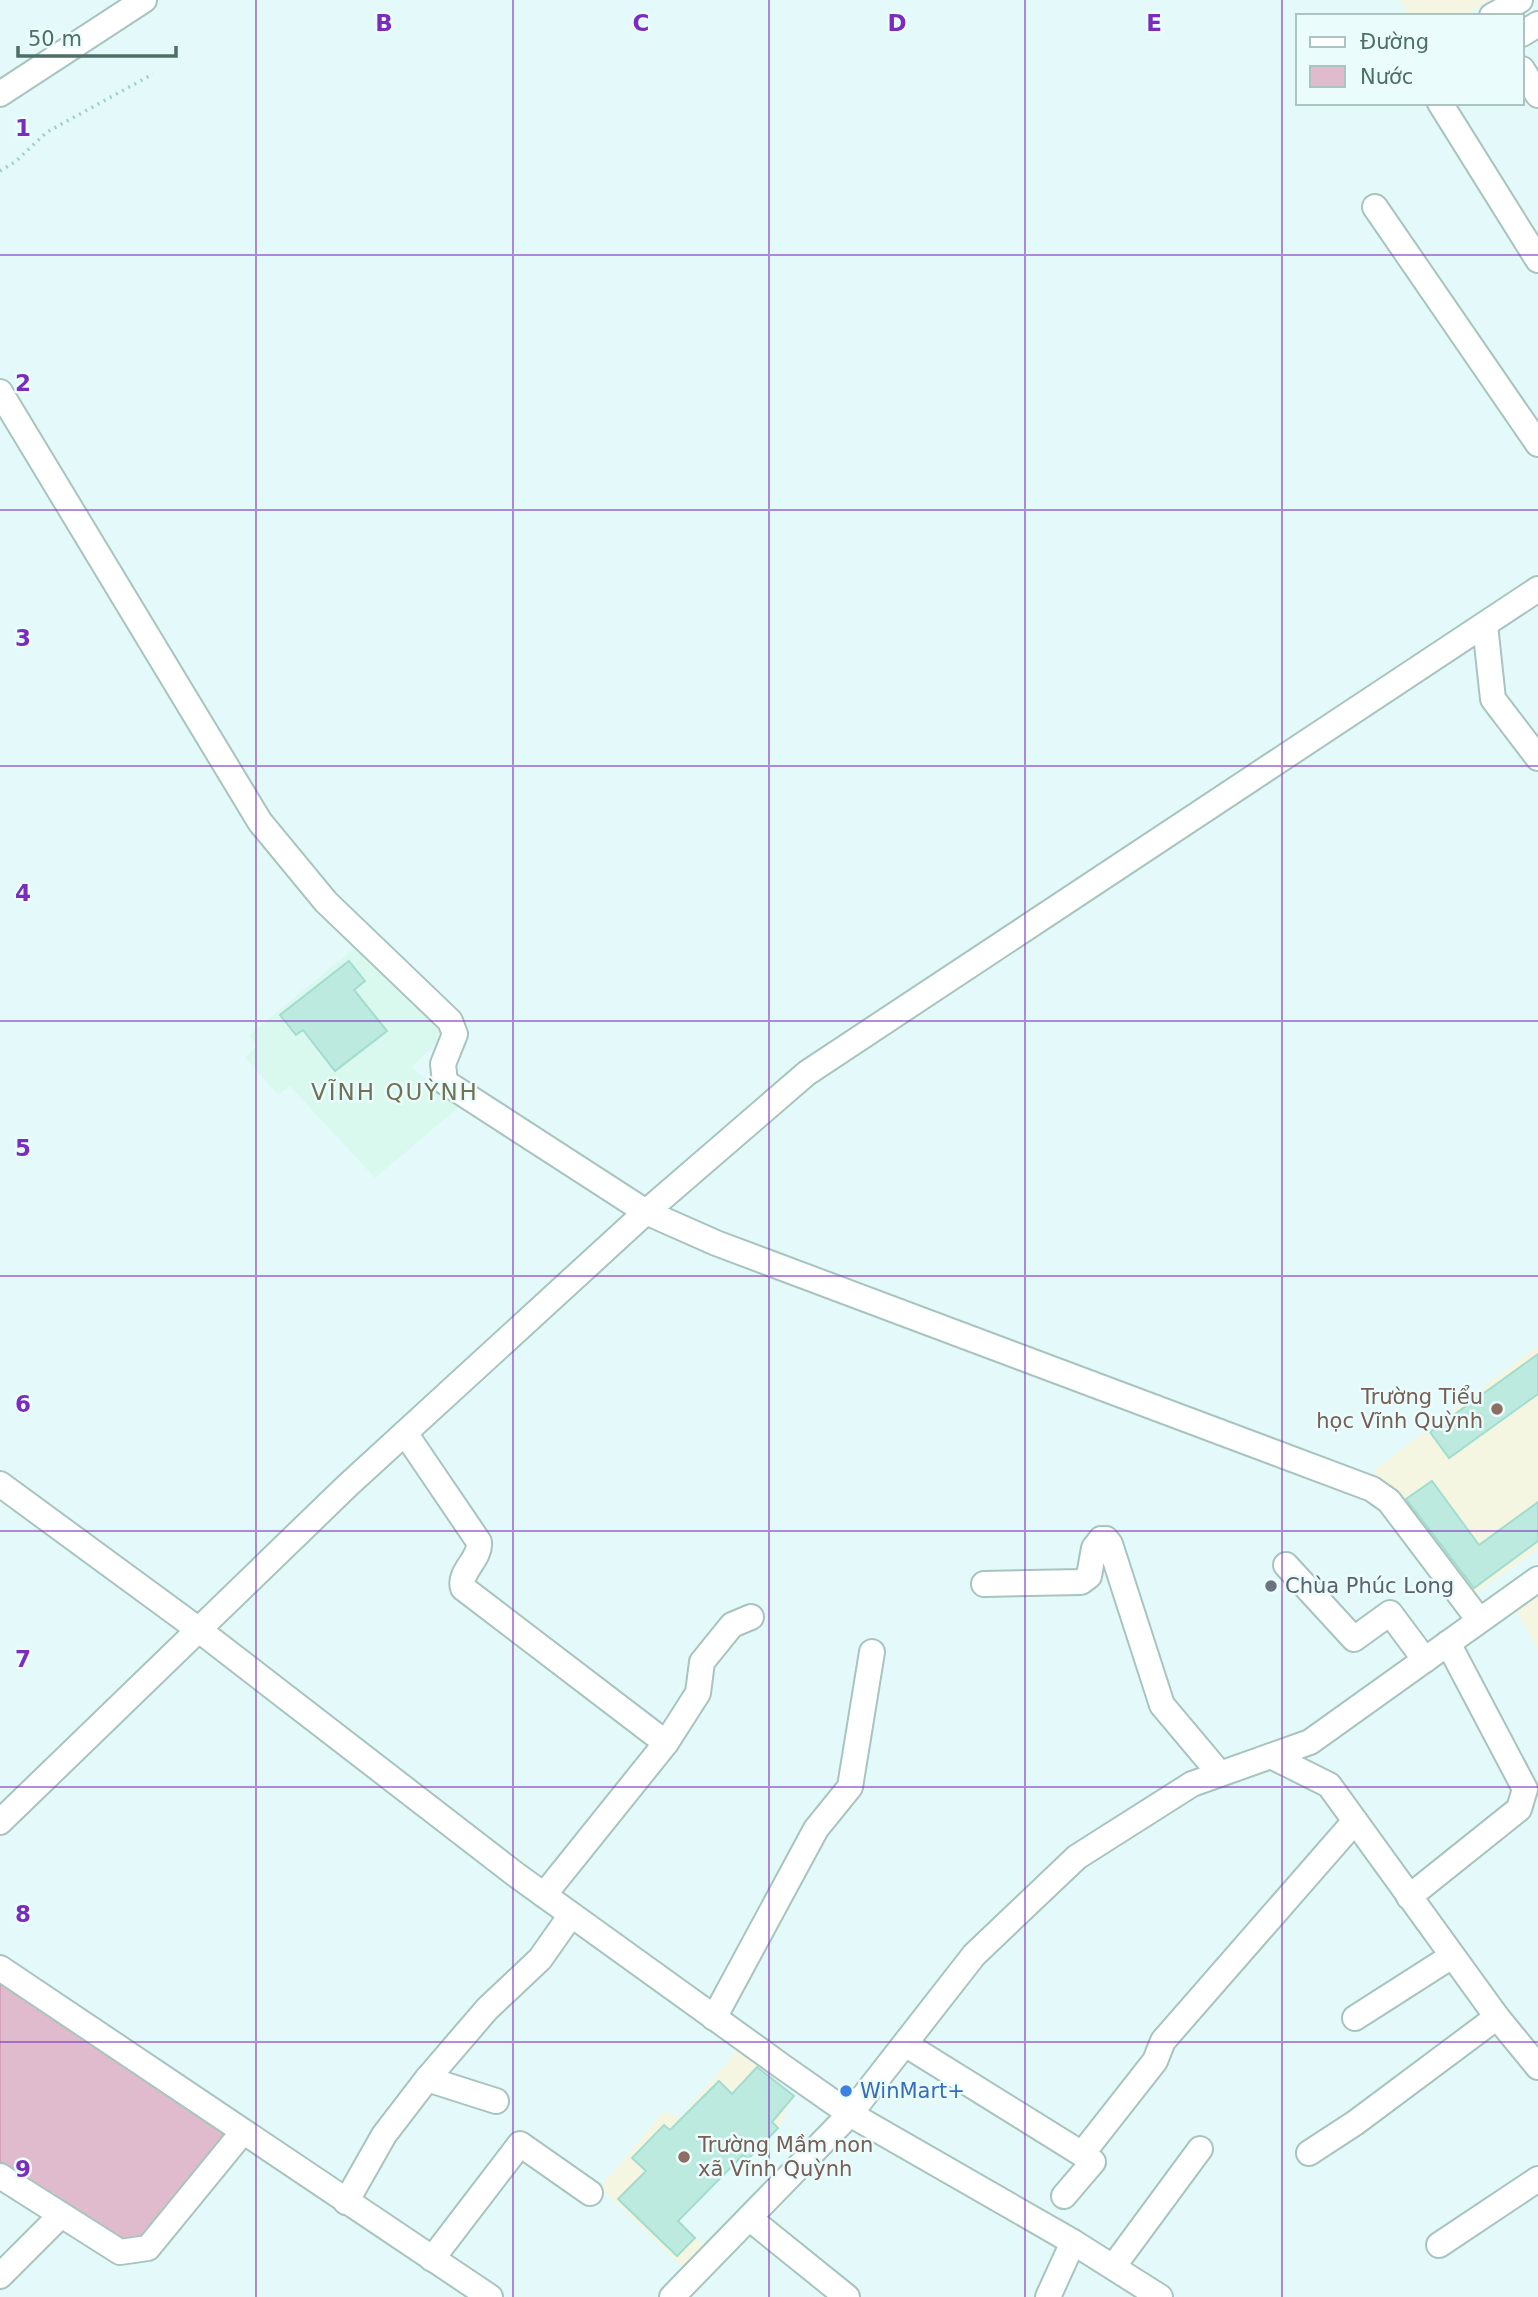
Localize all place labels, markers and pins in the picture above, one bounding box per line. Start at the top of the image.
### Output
place label: Trường Tiểu học Vĩnh Quỳnh [1316,1385,1483,1433]
marker: Trường Tiểu học Vĩnh Quỳnh [1489,1401,1505,1417]
place label: Chùa Phúc Long [1285,1574,1454,1598]
marker: Chùa Phúc Long [1263,1578,1279,1594]
place label: WinMart+ [860,2079,965,2103]
marker: WinMart+ [838,2083,854,2099]
place label: Trường Mầm non xã Vĩnh Quỳnh [697,2133,873,2181]
marker: Trường Mầm non xã Vĩnh Quỳnh [676,2149,692,2165]

